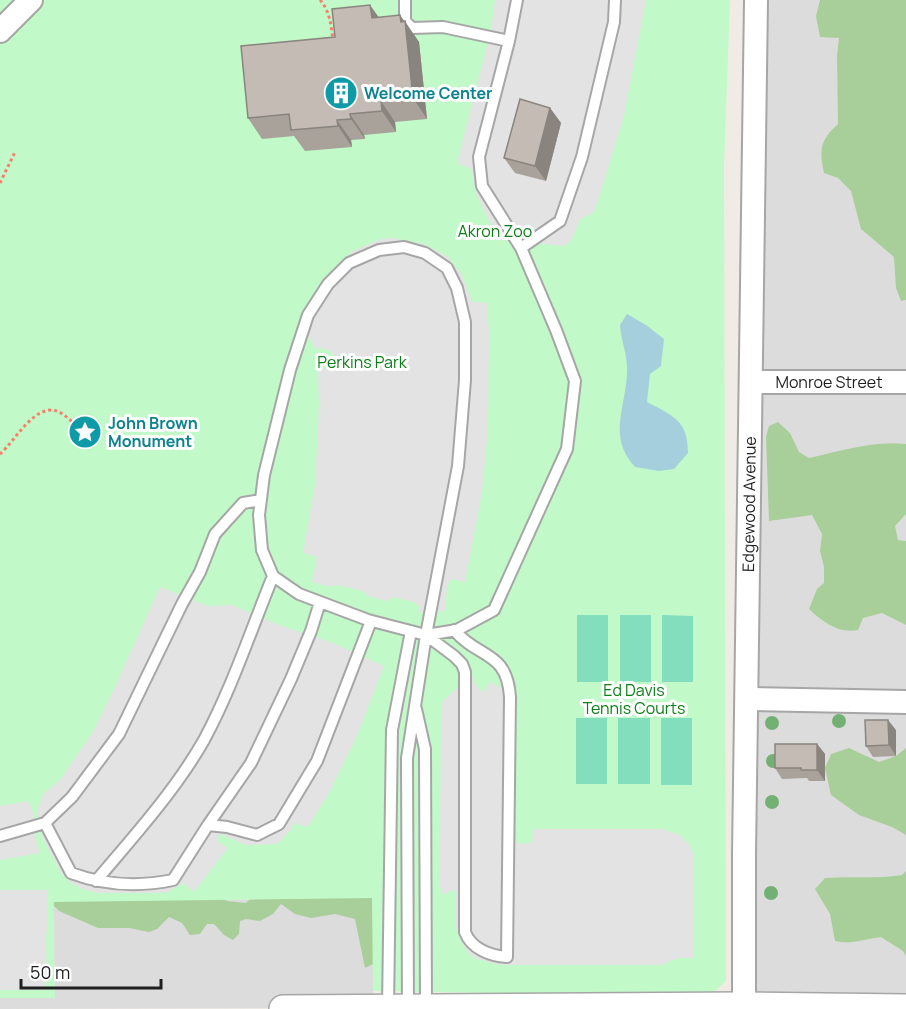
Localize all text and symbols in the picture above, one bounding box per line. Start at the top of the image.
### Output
building icon: Welcome Center [323,75,359,111]
place label: Welcome Center [364,82,492,104]
park label: Akron Zoo [458,220,532,242]
park label: Perkins Park [317,351,408,373]
street label: Monroe Street [775,371,883,393]
place label: John Brown Monument [108,412,198,452]
place icon: John Brown Monument [67,414,103,450]
street label: Edgewood Avenue [737,436,761,572]
park label: Ed Davis Tennis Courts [583,679,685,719]
scale bar [21,952,160,990]
text: 50 m [30,960,70,984]

